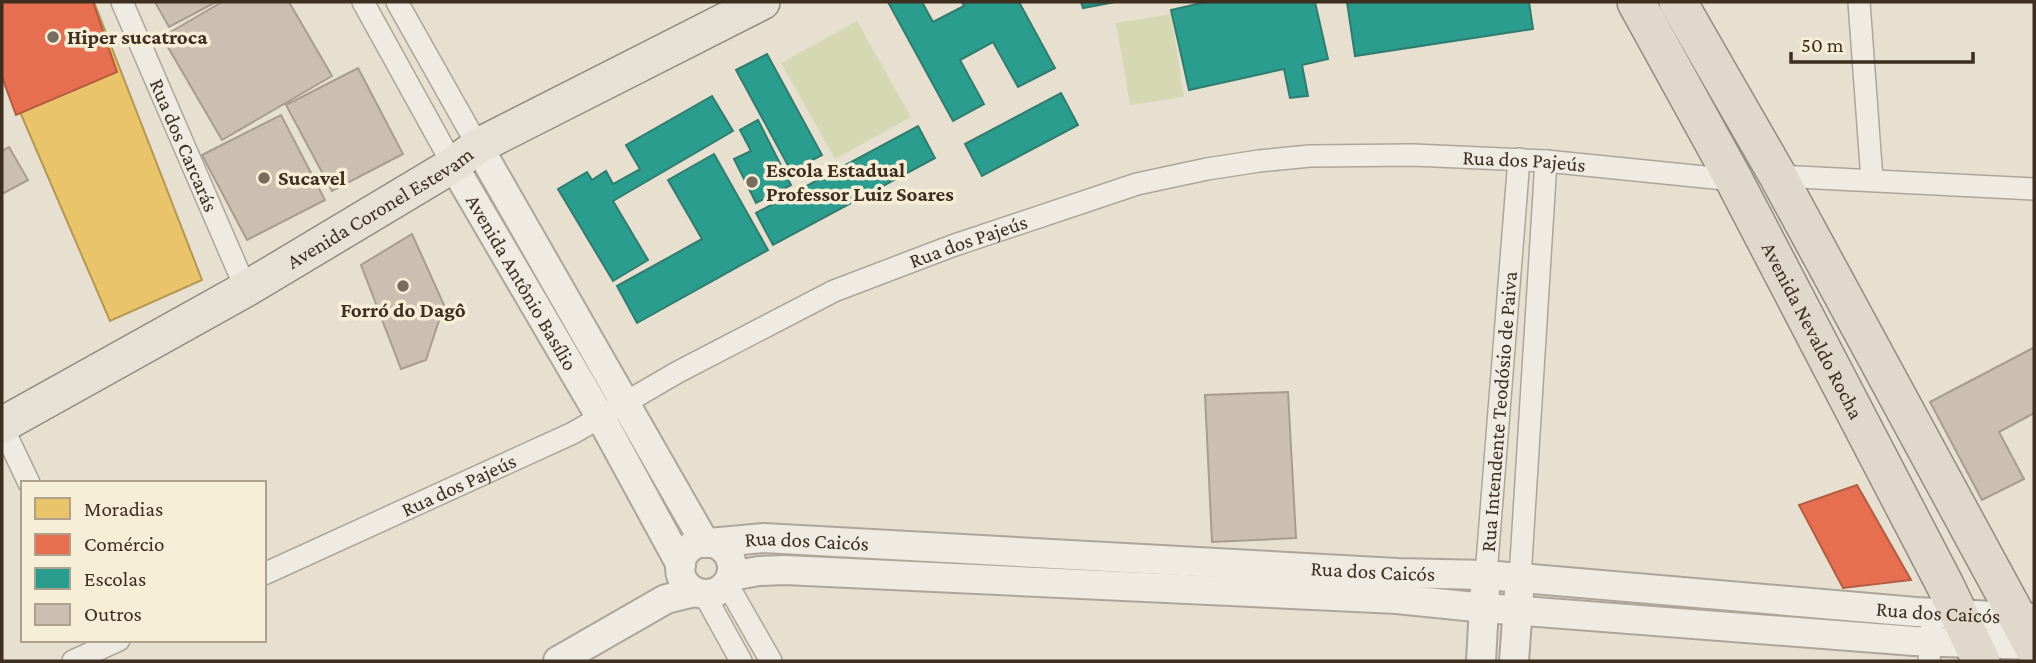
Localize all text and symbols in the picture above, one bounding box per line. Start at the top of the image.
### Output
scale bar [1791,21,1973,65]
place label: Hiper sucatroca [67,25,208,49]
marker: Hiper sucatroca [45,29,61,45]
text: 50 m [1801,33,1844,57]
street label: Rua dos Carcarás [145,75,223,215]
street label: Avenida Coronel Estevam [283,142,478,274]
street label: Rua dos Pajeús [1462,145,1587,177]
place label: Escola Estadual Professor Luiz Soares [766,158,954,206]
place label: Sucavel [278,166,346,190]
marker: Sucavel [256,170,272,186]
marker: Escola Estadual Professor Luiz Soares [744,174,760,190]
street label: Avenida Antônio Basílio [461,190,582,375]
street label: Rua dos Pajeús [906,210,1030,273]
street label: Avenida Nevaldo Rocha [1756,238,1869,423]
street label: Rua Intendente Teodósio de Paiva [1476,270,1522,553]
marker: Forró do Dagô [395,278,411,294]
place label: Forró do Dagô [340,298,466,322]
street label: Rua dos Pajeús [398,449,520,522]
legend [21,481,266,642]
text: Moradias [84,497,163,521]
street label: Rua dos Caicós [743,526,870,556]
text: Comércio [84,532,164,556]
street label: Rua dos Caicós [1310,556,1435,586]
text: Escolas [84,567,146,591]
street label: Rua dos Caicós [1875,597,2001,628]
text: Outros [84,602,142,626]

